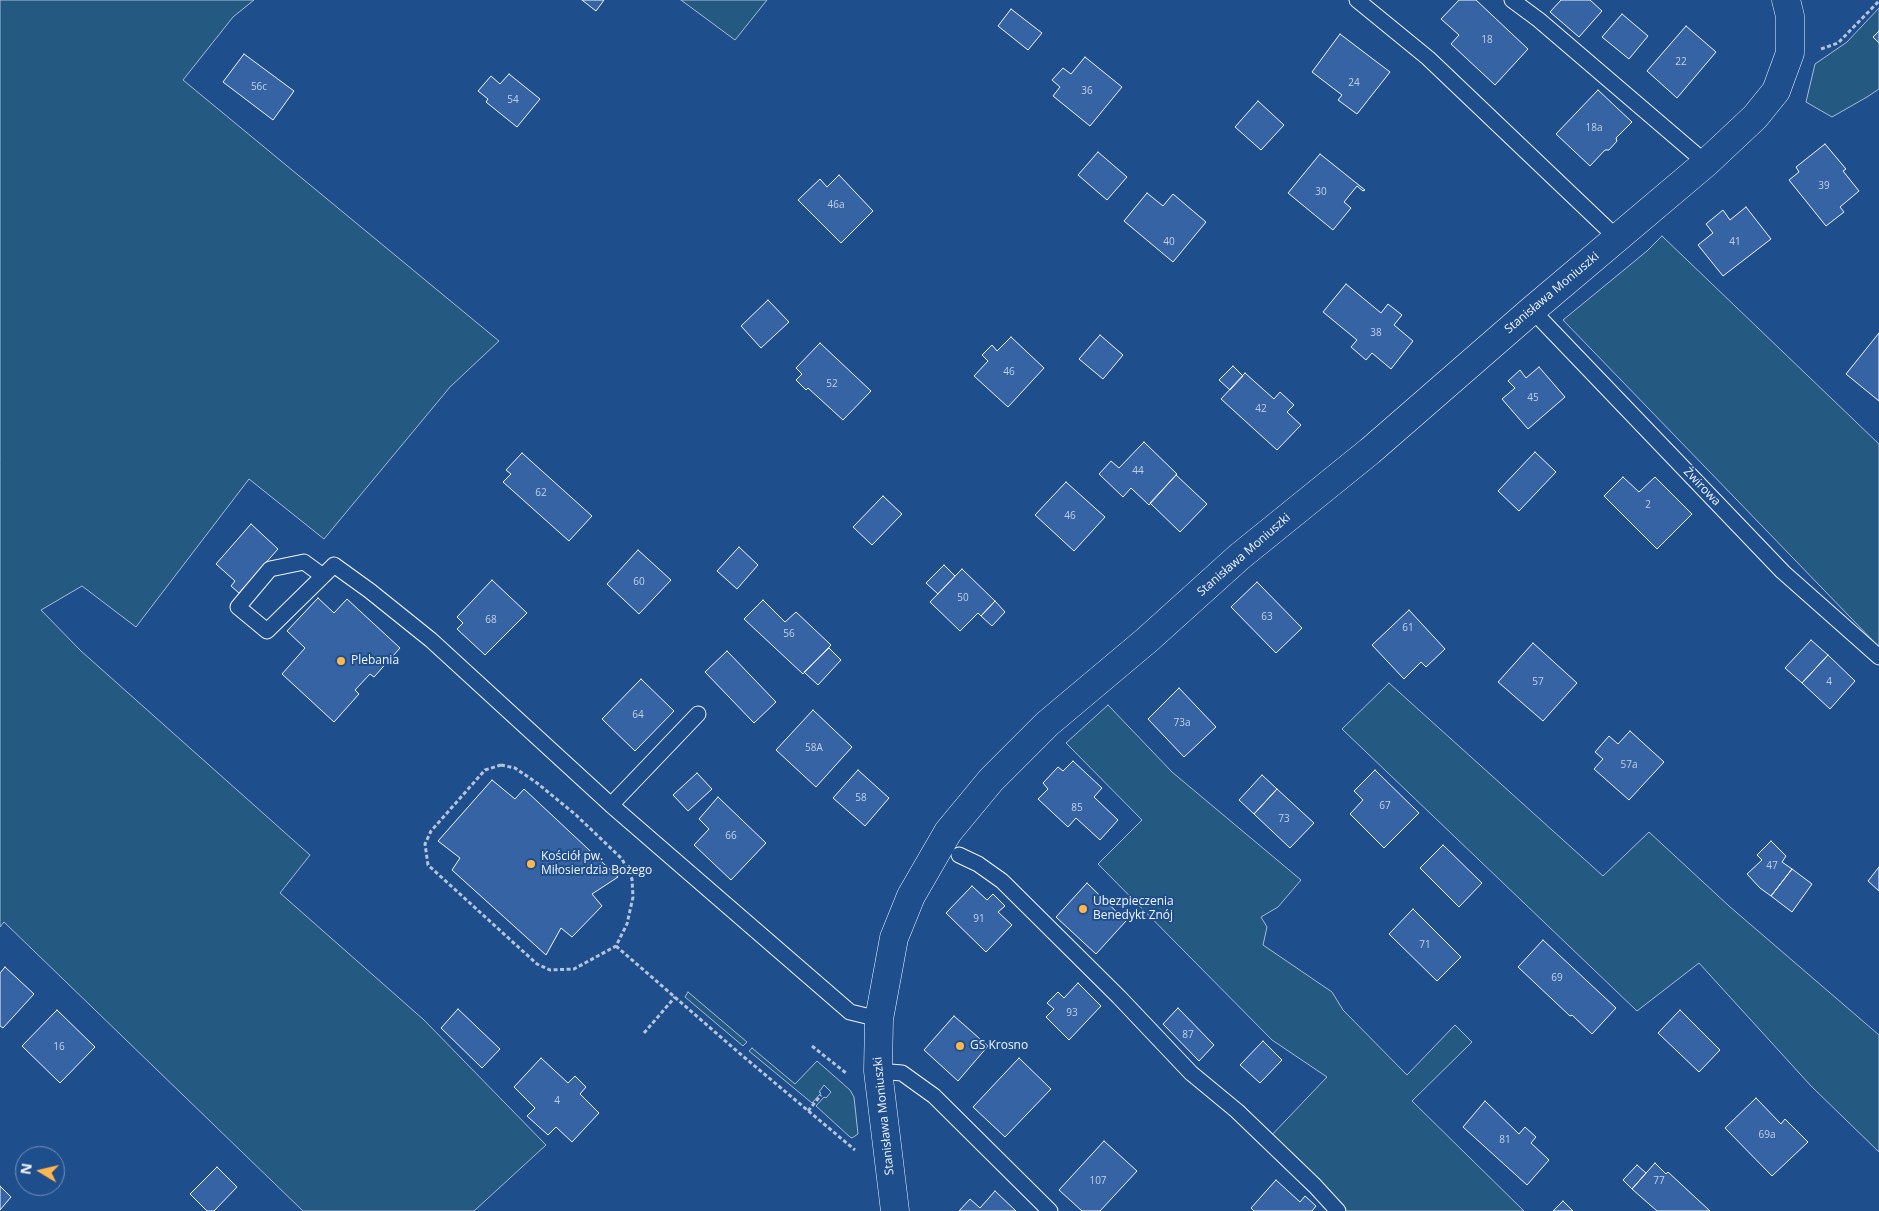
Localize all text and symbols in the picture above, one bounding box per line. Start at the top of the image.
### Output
house number: 18 [1481,34,1493,46]
house number: 22 [1675,56,1687,68]
house number: 24 [1348,77,1360,89]
house number: 56c [251,81,267,93]
house number: 36 [1081,85,1093,97]
house number: 54 [507,94,519,106]
house number: 18a [1586,122,1602,134]
house number: 39 [1818,180,1830,192]
house number: 30 [1315,186,1327,198]
house number: 46a [828,199,844,211]
house number: 40 [1163,236,1175,248]
house number: 41 [1729,236,1741,248]
street label: Stanisława Moniuszki [1502,249,1602,337]
house number: 38 [1370,327,1382,339]
house number: 46 [1003,366,1015,378]
house number: 52 [826,378,838,390]
house number: 45 [1527,392,1539,404]
house number: 42 [1255,403,1267,415]
house number: 44 [1132,465,1144,477]
street label: Żwirowa [1680,465,1724,509]
house number: 62 [535,487,547,499]
house number: 2 [1645,499,1651,511]
house number: 46 [1064,510,1076,522]
street label: Stanisława Moniuszki [1194,511,1294,599]
house number: 60 [633,576,645,588]
house number: 50 [957,592,969,604]
house number: 63 [1261,611,1273,623]
house number: 68 [485,614,497,626]
house number: 61 [1402,622,1414,634]
house number: 56 [783,628,795,640]
place label: Plebania [351,654,399,668]
marker: Plebania [335,655,347,667]
house number: 57 [1532,676,1544,688]
house number: 4 [1826,676,1832,688]
house number: 64 [632,709,644,721]
house number: 73a [1174,717,1190,729]
house number: 58A [805,742,823,754]
house number: 57a [1621,759,1637,771]
house number: 58 [855,792,867,804]
house number: 67 [1379,800,1391,812]
house number: 85 [1071,802,1083,814]
house number: 73 [1278,813,1290,825]
house number: 66 [725,830,737,842]
place label: Kościół pw. Miłosierdzia Bożego [541,850,652,878]
marker: Kościół pw. Miłosierdzia Bożego [525,858,537,870]
house number: 47 [1766,860,1778,872]
place label: Ubezpieczenia Benedykt Znój [1093,895,1174,923]
marker: Ubezpieczenia Benedykt Znój [1077,903,1089,915]
house number: 91 [973,913,985,925]
house number: 71 [1419,939,1431,951]
house number: 69 [1551,972,1563,984]
house number: 93 [1066,1007,1078,1019]
house number: 87 [1182,1029,1194,1041]
place label: GS Krosno [970,1039,1028,1053]
marker: GS Krosno [954,1040,966,1052]
house number: 16 [53,1041,65,1053]
street label: Stanisława Moniuszki [871,1056,897,1176]
house number: 4 [554,1095,560,1107]
house number: 69a [1759,1129,1775,1141]
house number: 81 [1499,1134,1511,1146]
north arrow [15,1146,65,1196]
text: N [15,1162,36,1176]
house number: 107 [1089,1175,1107,1187]
house number: 77 [1653,1175,1665,1187]

